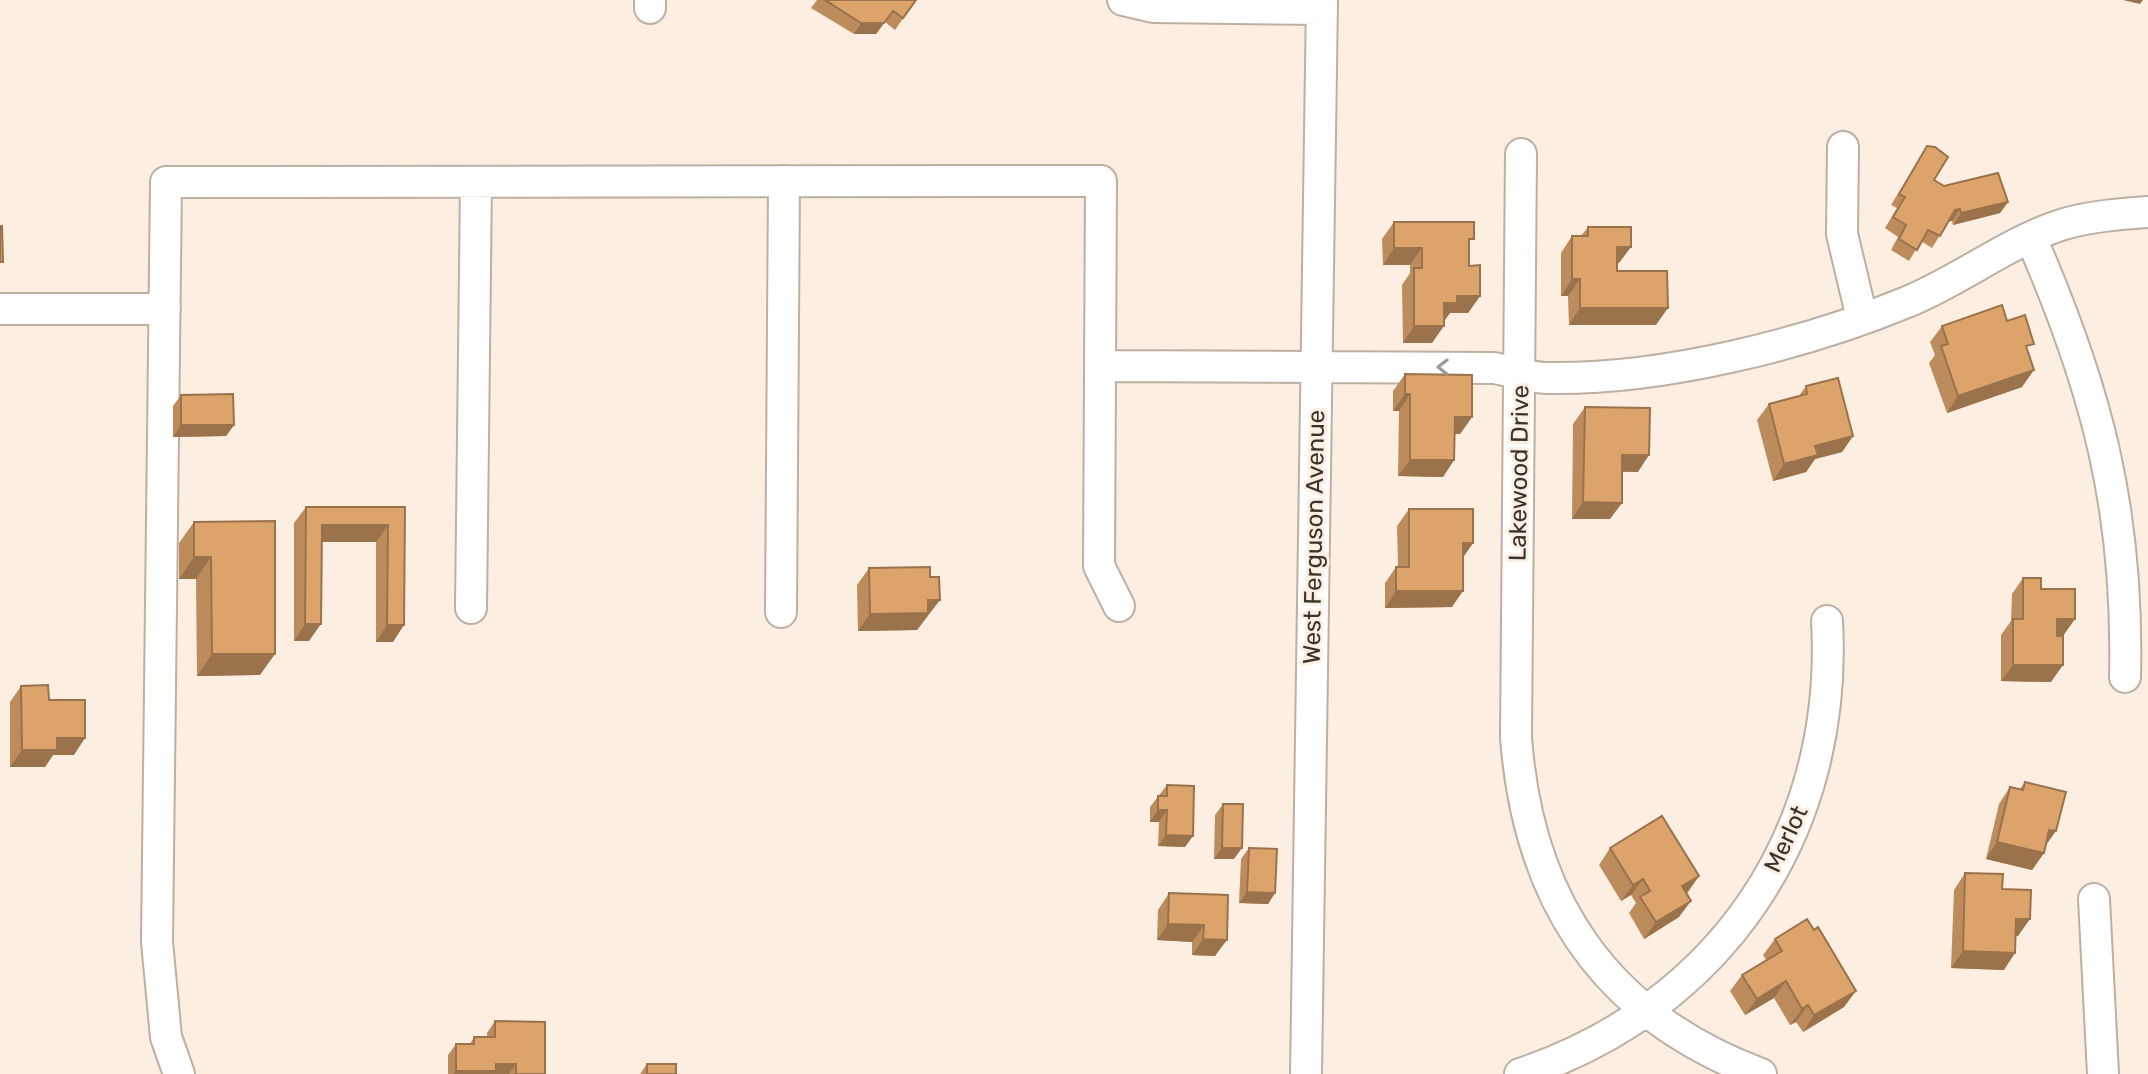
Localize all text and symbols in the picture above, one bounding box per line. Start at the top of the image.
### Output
one-way arrow [1436,359,1449,376]
street label: Lakewood Drive [1503,385,1535,561]
street label: West Ferguson Avenue [1298,410,1330,664]
street label: Merlot [1758,801,1814,877]

